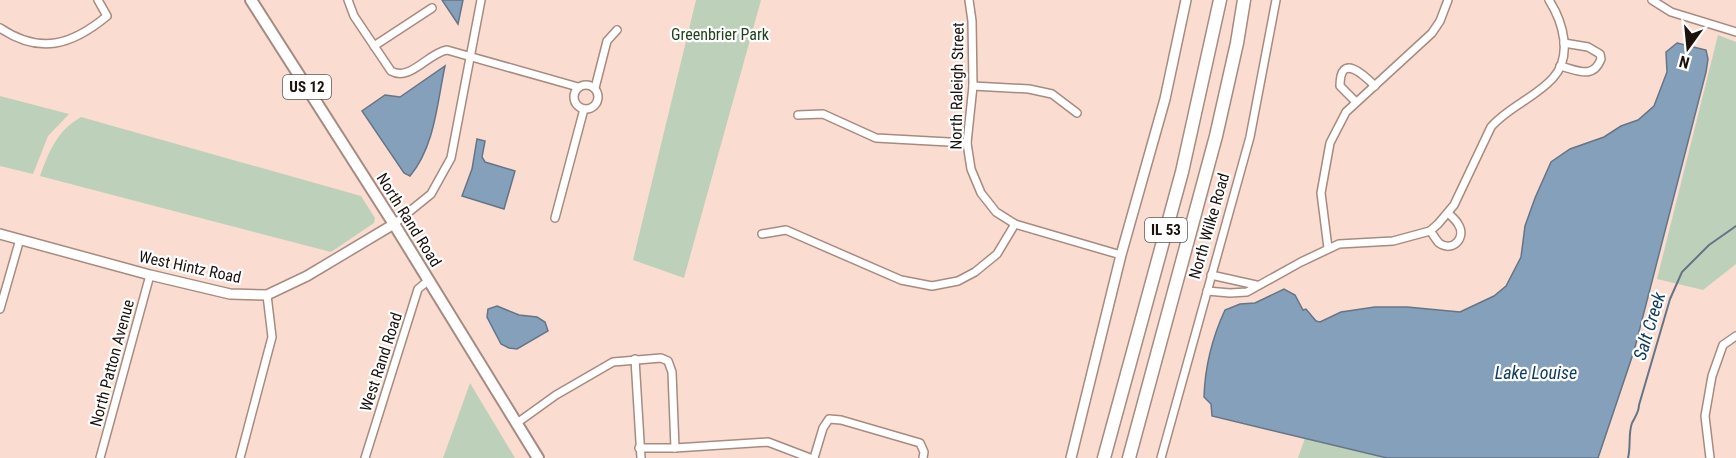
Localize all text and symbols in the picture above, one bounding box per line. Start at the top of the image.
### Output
north arrow [1658,18,1718,78]
street label: North Raleigh Street [946,22,968,150]
park label: Greenbrier Park [671,25,770,44]
text: N [1677,52,1691,72]
road number: US 12 [283,75,331,99]
street label: North Rand Road [373,170,445,270]
street label: North Wilke Road [1185,171,1233,281]
road number: IL 53 [1145,218,1187,242]
street label: West Hintz Road [137,247,243,287]
water label: Salt Creek [1629,288,1670,363]
street label: North Patton Avenue [86,297,138,429]
street label: West Rand Road [356,310,406,414]
water label: Lake Louise [1495,362,1577,383]

